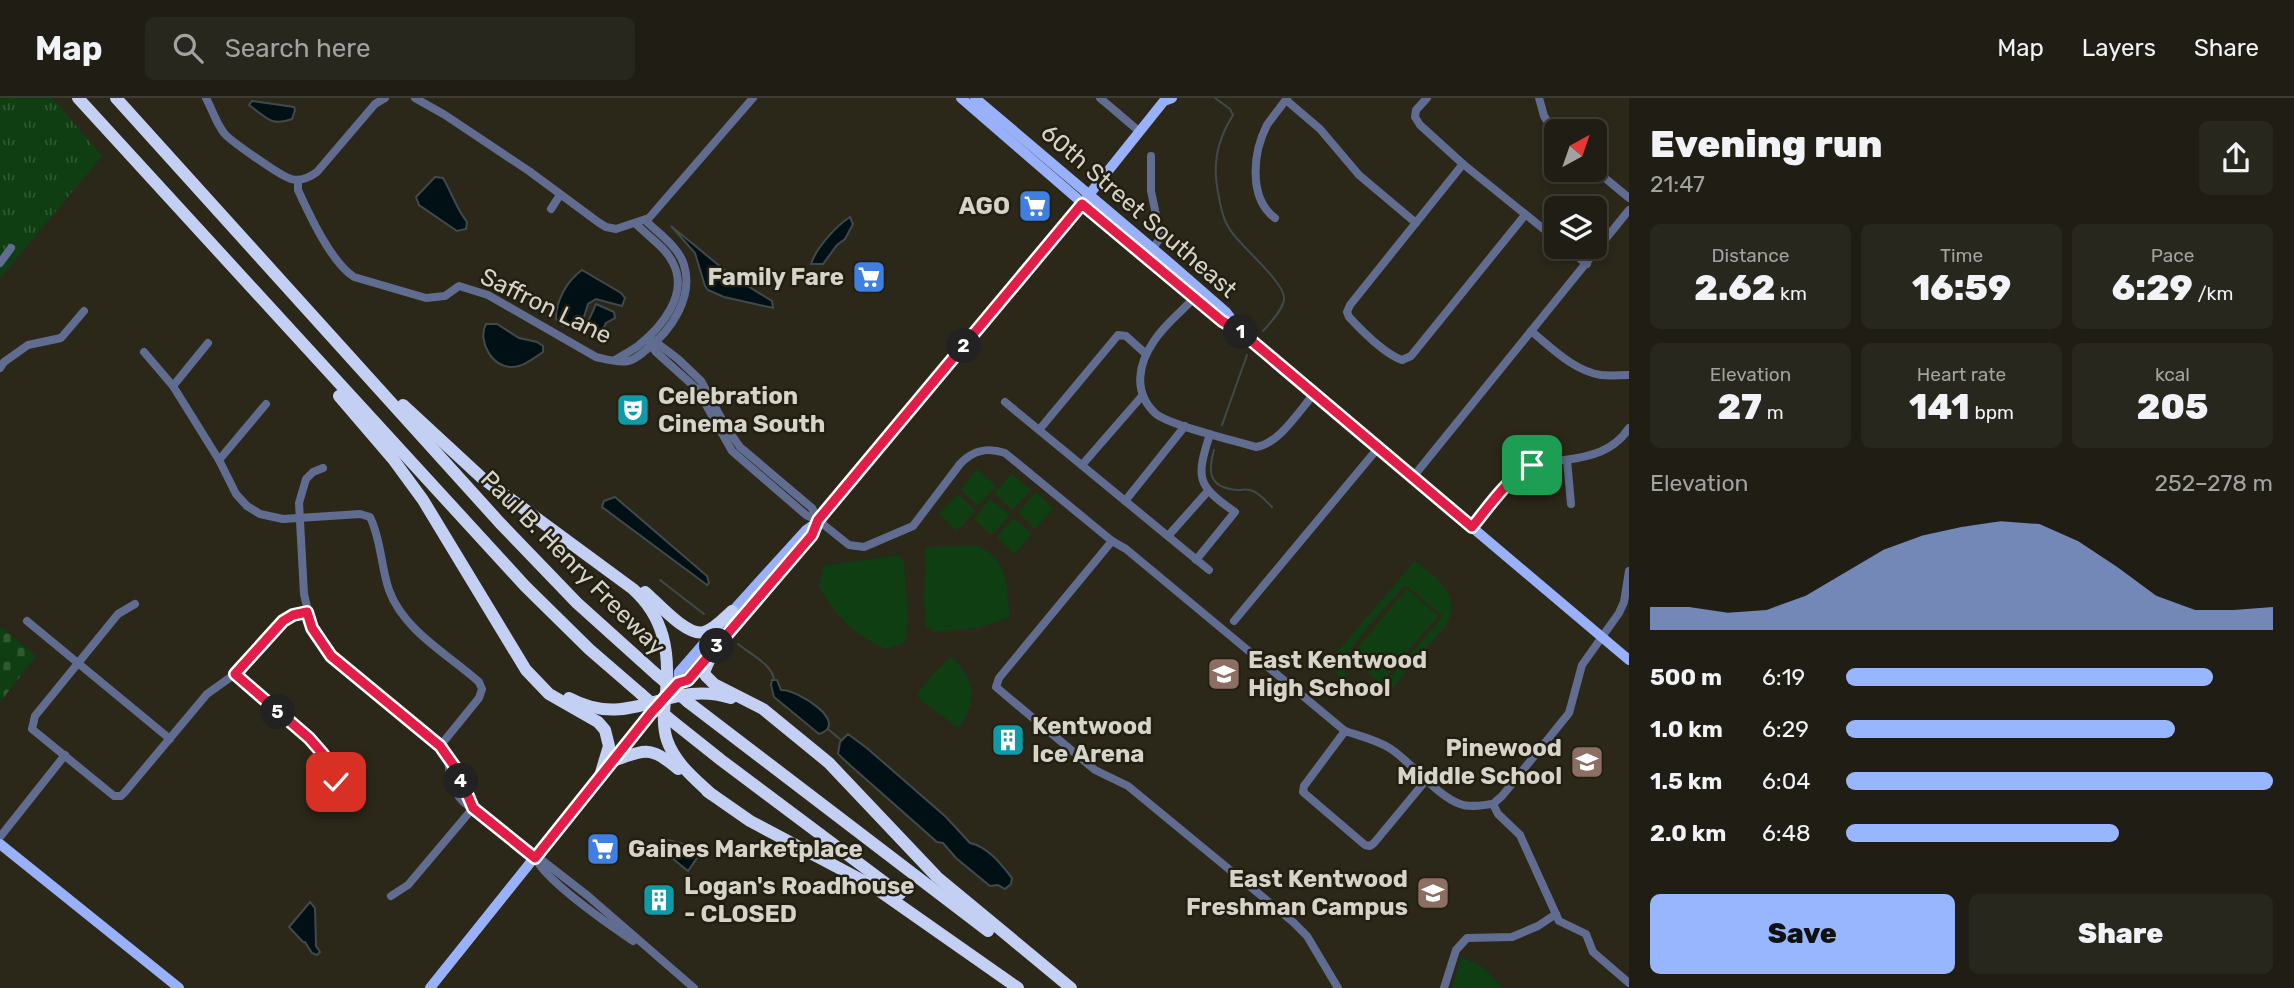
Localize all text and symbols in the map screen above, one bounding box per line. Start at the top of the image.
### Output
search box [145,17,635,80]
text: Map [35,29,103,68]
icon: search [169,29,207,67]
text: Search here [225,33,370,64]
text: Map [1997,34,2044,62]
text: Layers [2082,34,2156,62]
text: Share [2194,34,2259,62]
street label: 60th Street Southeast [1035,118,1243,304]
north arrow [1544,119,1606,182]
map controls [1544,119,1607,259]
text: Evening run [1650,121,1883,167]
button: share [2199,121,2273,195]
text: 21:47 [1650,170,1705,198]
supermarket icon: AGO [1016,187,1054,225]
place label: AGO [959,192,1010,220]
button: layers [1544,196,1607,259]
text: Distance [1712,244,1789,267]
text: Time [1940,244,1983,267]
text: Pace [2151,244,2194,267]
supermarket icon: Family Fare [850,258,888,296]
street label: Saffron Lane [476,262,616,350]
place label: Family Fare [707,263,844,291]
text: 2.62 [1694,267,1775,309]
text: 16:59 [1912,267,2011,309]
text: 6:29 [2112,267,2193,309]
text: km [1775,282,1807,305]
text: /km [2193,282,2233,305]
pin: 1 [1224,314,1258,350]
text: 1 [1236,320,1245,343]
pin: 2 [946,328,982,364]
text: 2 [957,334,970,357]
text: Elevation [1710,363,1791,386]
text: Heart rate [1917,363,2006,386]
text: kcal [2155,363,2190,386]
place label: Celebration Cinema South [658,382,825,438]
text: 27 [1717,386,1762,428]
text: 141 [1909,386,1970,428]
text: 205 [2137,386,2208,428]
theatre icon: Celebration Cinema South [614,391,652,429]
text: m [1762,401,1784,424]
text: bpm [1970,401,2014,424]
pin [1502,435,1562,495]
icon: arrive [1513,446,1551,484]
street label: Paul B. Henry Freeway [475,465,671,661]
text: Elevation [1650,469,1749,497]
text: 252–278 m [2155,469,2273,497]
pin: 3 [700,628,734,664]
text: 3 [710,634,723,657]
place label: East Kentwood High School [1248,646,1427,702]
school or university icon: East Kentwood High School [1205,655,1243,693]
text: 500 m [1650,663,1722,691]
text: 6:19 [1762,663,1805,691]
pin: 5 [260,694,296,730]
text: 5 [271,700,284,723]
place label: Kentwood Ice Arena [1032,712,1152,768]
text: 1.0 km [1650,715,1723,743]
text: 6:29 [1762,715,1809,743]
building icon: Kentwood Ice Arena [989,721,1027,759]
place label: Pinewood Middle School [1397,734,1562,790]
school or university icon: Pinewood Middle School [1568,743,1606,781]
pin [306,752,366,812]
icon: check [317,763,355,801]
pin: 4 [444,764,478,798]
text: 1.5 km [1650,767,1722,795]
text: 6:04 [1762,767,1811,795]
text: 4 [454,769,467,792]
text: 2.0 km [1650,819,1726,847]
text: 6:48 [1762,819,1811,847]
supermarket icon: Gaines Marketplace [584,830,622,868]
place label: Gaines Marketplace [628,835,863,863]
place label: East Kentwood Freshman Campus [1186,865,1408,921]
place label: Logan's Roadhouse - CLOSED [684,872,914,928]
school or university icon: East Kentwood Freshman Campus [1414,874,1452,912]
building icon: Logan's Roadhouse - CLOSED [640,881,678,919]
button: Save [1650,894,1955,974]
button: Share [1969,894,2273,974]

